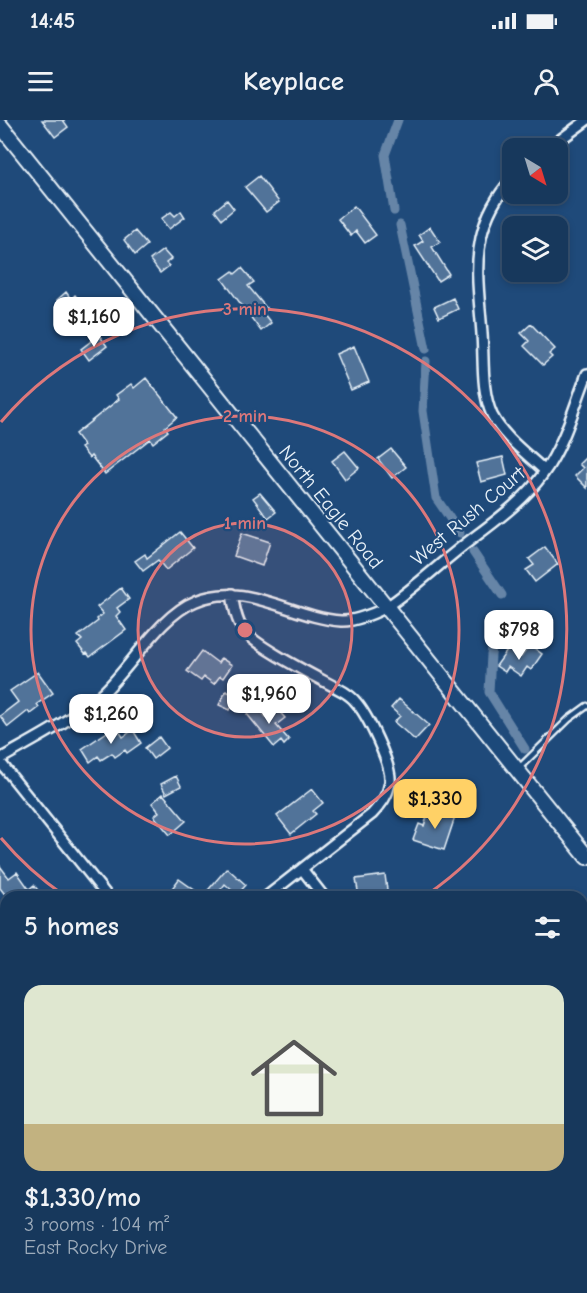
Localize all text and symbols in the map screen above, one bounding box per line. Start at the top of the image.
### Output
text: 14:45 [30,8,75,34]
icon: menu [24,65,57,98]
icon: person [530,65,563,98]
text: Keyplace [243,66,344,97]
north arrow [502,138,568,204]
map controls [502,138,568,282]
button: layers [502,216,568,282]
pin: $1,160 [45,297,143,348]
text: 3 min [223,299,267,320]
text: $1,160 [67,305,121,328]
text: 2 min [223,406,267,427]
street label: North Eagle Road [274,441,388,573]
street label: West Rush Court [406,461,530,570]
text: 1 min [224,513,266,534]
pin: $798 [483,610,555,661]
text: $798 [498,618,540,641]
centre of rings [235,620,255,640]
pin: $1,960 [220,674,318,725]
text: $1,960 [241,682,297,705]
pin: $1,260 [62,694,160,745]
text: $1,260 [83,702,139,725]
pin: $1,330 [386,779,484,830]
text: $1,330 [408,787,462,810]
icon: filters [531,911,564,944]
text: 5 homes [24,912,119,942]
icon: home [240,1024,348,1132]
text: $1,330/mo [24,1183,141,1213]
text: 3 rooms · 104 m² [24,1213,169,1236]
text: East Rocky Drive [24,1236,167,1259]

